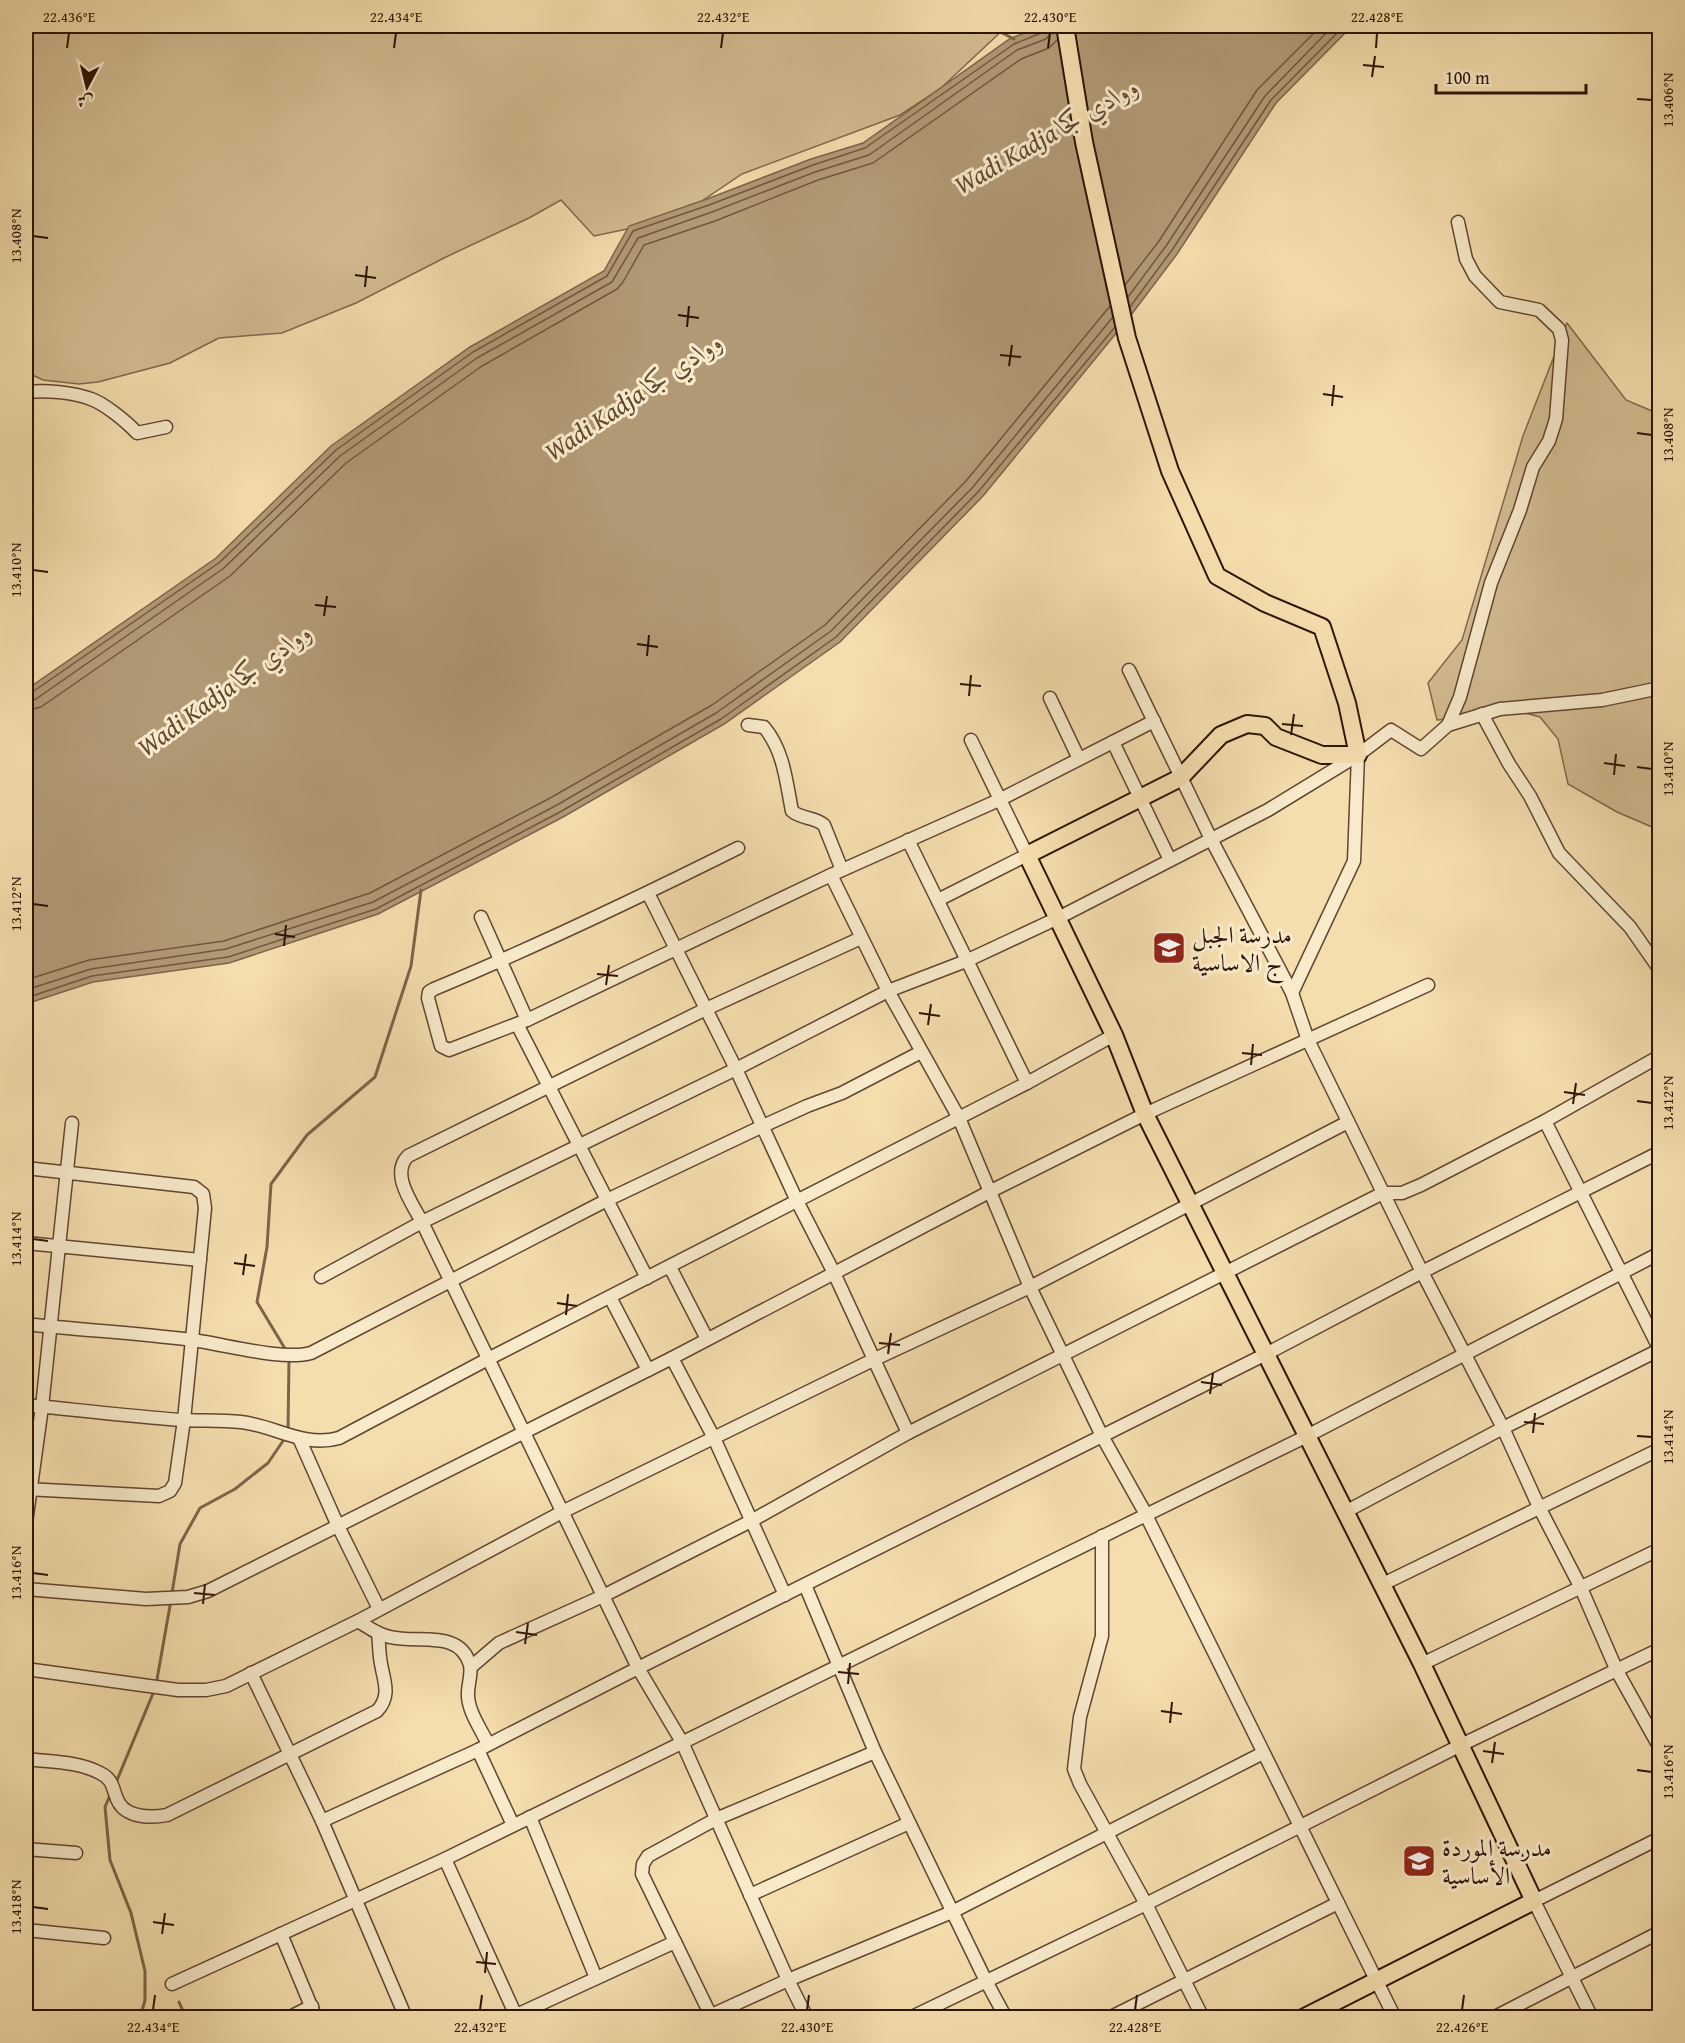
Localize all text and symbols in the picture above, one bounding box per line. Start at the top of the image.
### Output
text: 22.436°E [43,6,96,27]
text: 22.434°E [370,6,423,27]
text: 22.432°E [697,6,750,27]
text: 22.430°E [1024,6,1077,27]
text: 22.428°E [1351,6,1404,27]
north arrow [57,57,117,117]
scale bar [1436,57,1586,95]
text: 100 m [1445,64,1490,91]
water label: Wadi Kadja ووادي كجا [947,66,1146,205]
text: 13.406°N [1657,72,1678,127]
text: ش [76,89,95,115]
text: 13.408°N [5,208,26,263]
water label: Wadi Kadja ووادي كجا [536,322,731,472]
text: 13.408°N [1657,407,1678,462]
text: 13.410°N [5,542,26,597]
water label: Wadi Kadja ووادي كجا [129,612,320,767]
text: 13.410°N [1657,741,1678,796]
text: 13.412°N [5,876,26,931]
place label: مدرسة الجبل ج الاساسية [1192,917,1292,984]
school or university icon: مدرسة الجبل ج الاساسية [1151,930,1187,966]
text: 13.412°N [1657,1075,1678,1130]
text: 13.414°N [5,1211,26,1266]
text: 13.414°N [1657,1409,1678,1464]
text: 13.416°N [5,1545,26,1600]
text: 13.416°N [1657,1744,1678,1799]
place label: مدرسة الموردة الأساسية [1442,1830,1551,1893]
school or university icon: مدرسة الموردة الأساسية [1401,1843,1437,1879]
text: 13.418°N [5,1879,26,1934]
text: 22.434°E [127,2016,180,2037]
text: 22.432°E [454,2016,507,2037]
text: 22.430°E [781,2016,834,2037]
text: 22.428°E [1109,2016,1162,2037]
text: 22.426°E [1436,2016,1489,2037]

